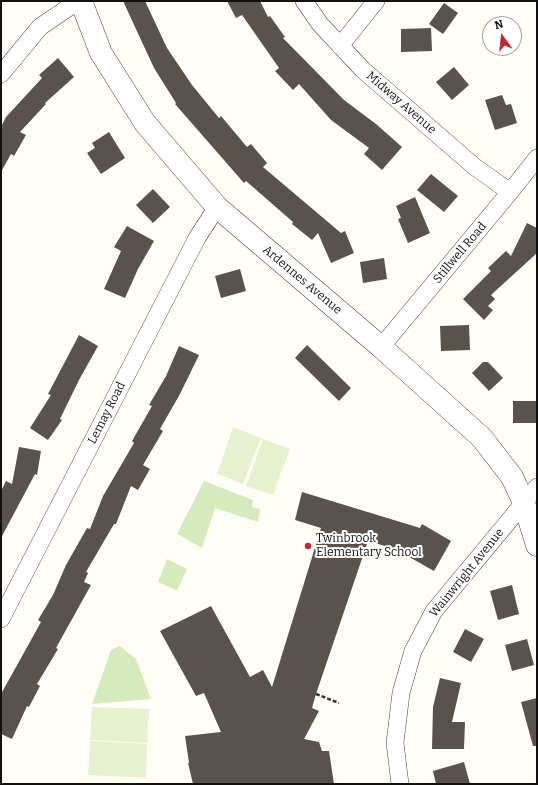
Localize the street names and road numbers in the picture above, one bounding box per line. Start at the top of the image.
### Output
street label: Midway Avenue [363,69,439,137]
street label: Stillwell Road [430,220,490,286]
street label: Ardennes Avenue [259,243,345,317]
street label: Lemay Road [85,380,129,446]
street label: Wainwright Avenue [427,526,507,620]

